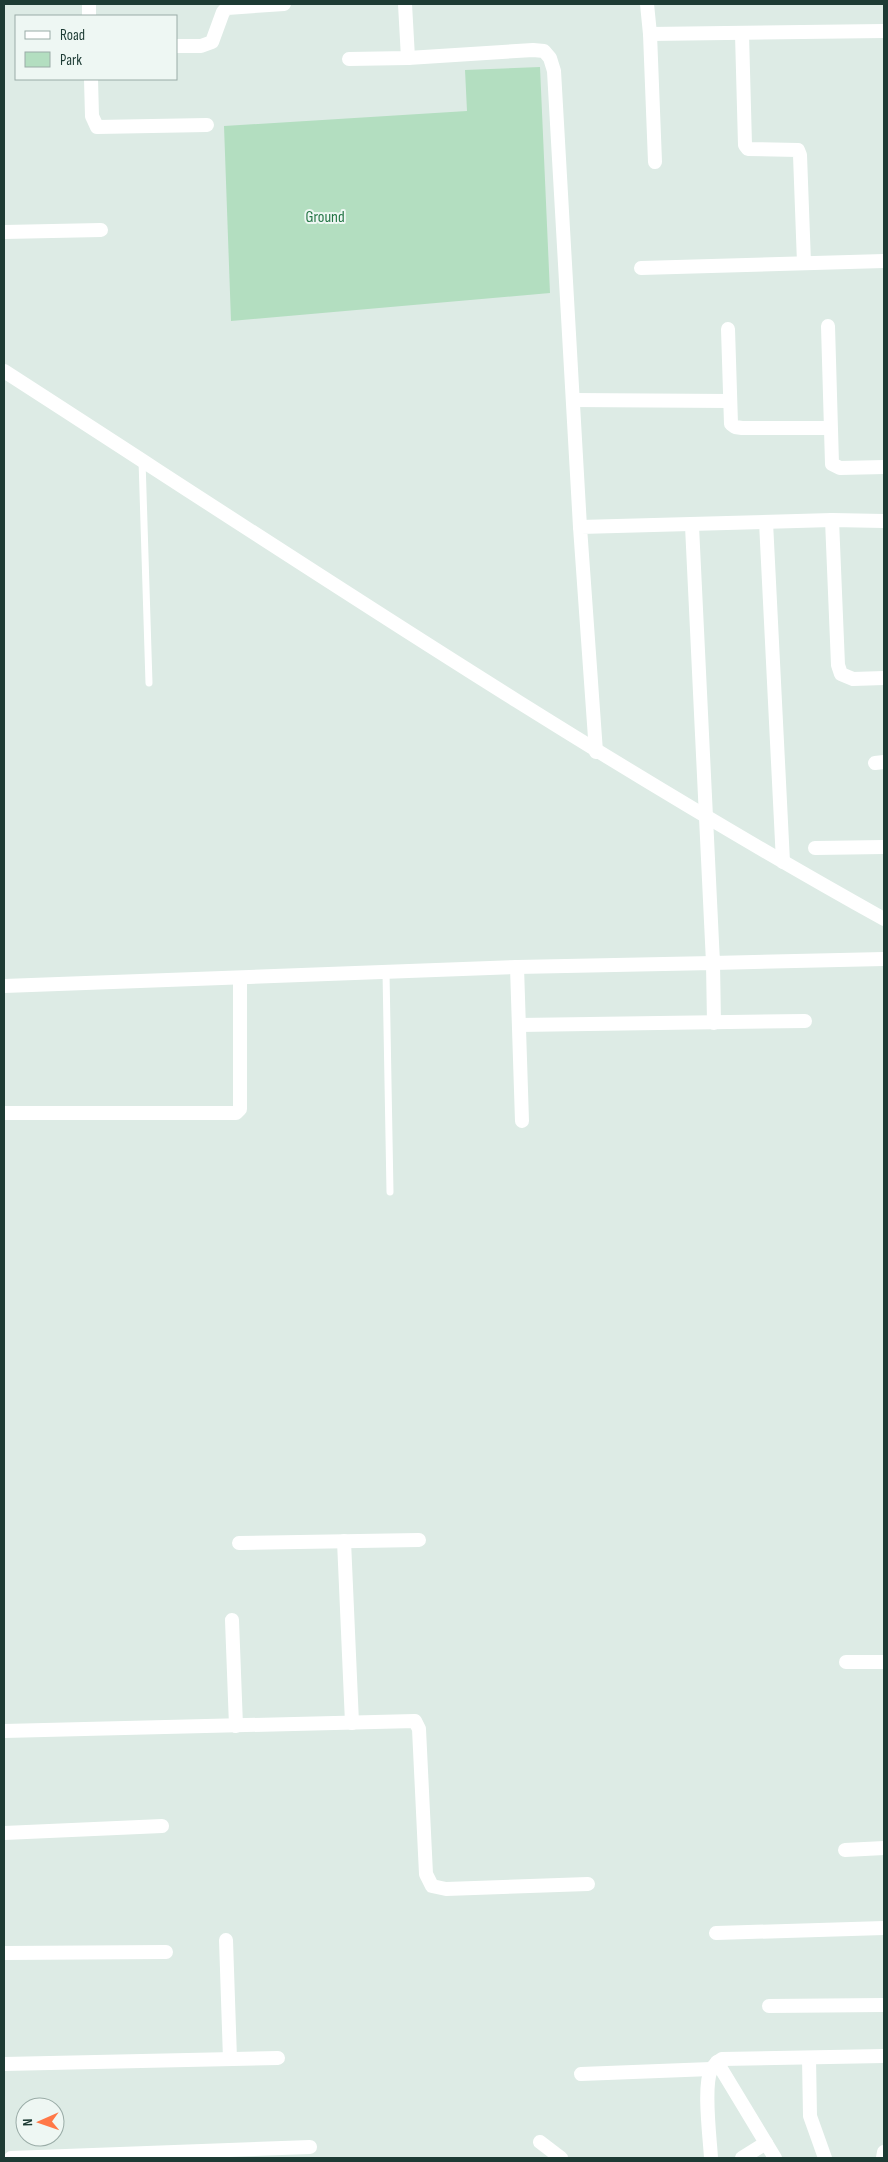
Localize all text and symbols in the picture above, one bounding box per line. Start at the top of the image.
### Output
legend [15,15,178,80]
text: Road [60,26,85,45]
text: Park [60,51,82,70]
park label: Ground [305,208,345,227]
north arrow [15,2097,65,2147]
text: N [19,2118,36,2126]

